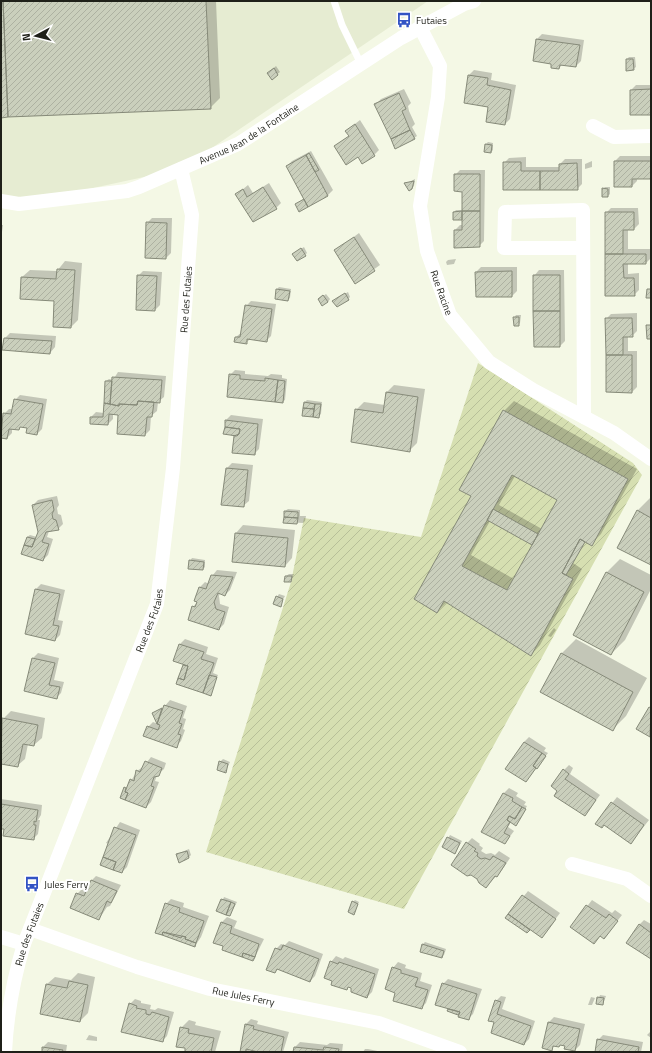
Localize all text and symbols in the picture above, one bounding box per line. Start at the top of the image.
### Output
bus stop icon: Futaies [395,11,413,29]
place label: Futaies [416,13,447,28]
north arrow [16,16,56,56]
text: N [18,32,34,42]
street label: Avenue Jean de la Fontaine [196,99,302,168]
street label: Rue des Futaies [176,265,196,333]
street label: Rue Racine [427,268,457,317]
street label: Rue des Futaies [131,588,166,655]
bus stop icon: Jules Ferry [23,875,41,893]
place label: Jules Ferry [44,877,88,892]
street label: Rue des Futaies [11,900,47,967]
street label: Rue Jules Ferry [211,982,276,1009]

